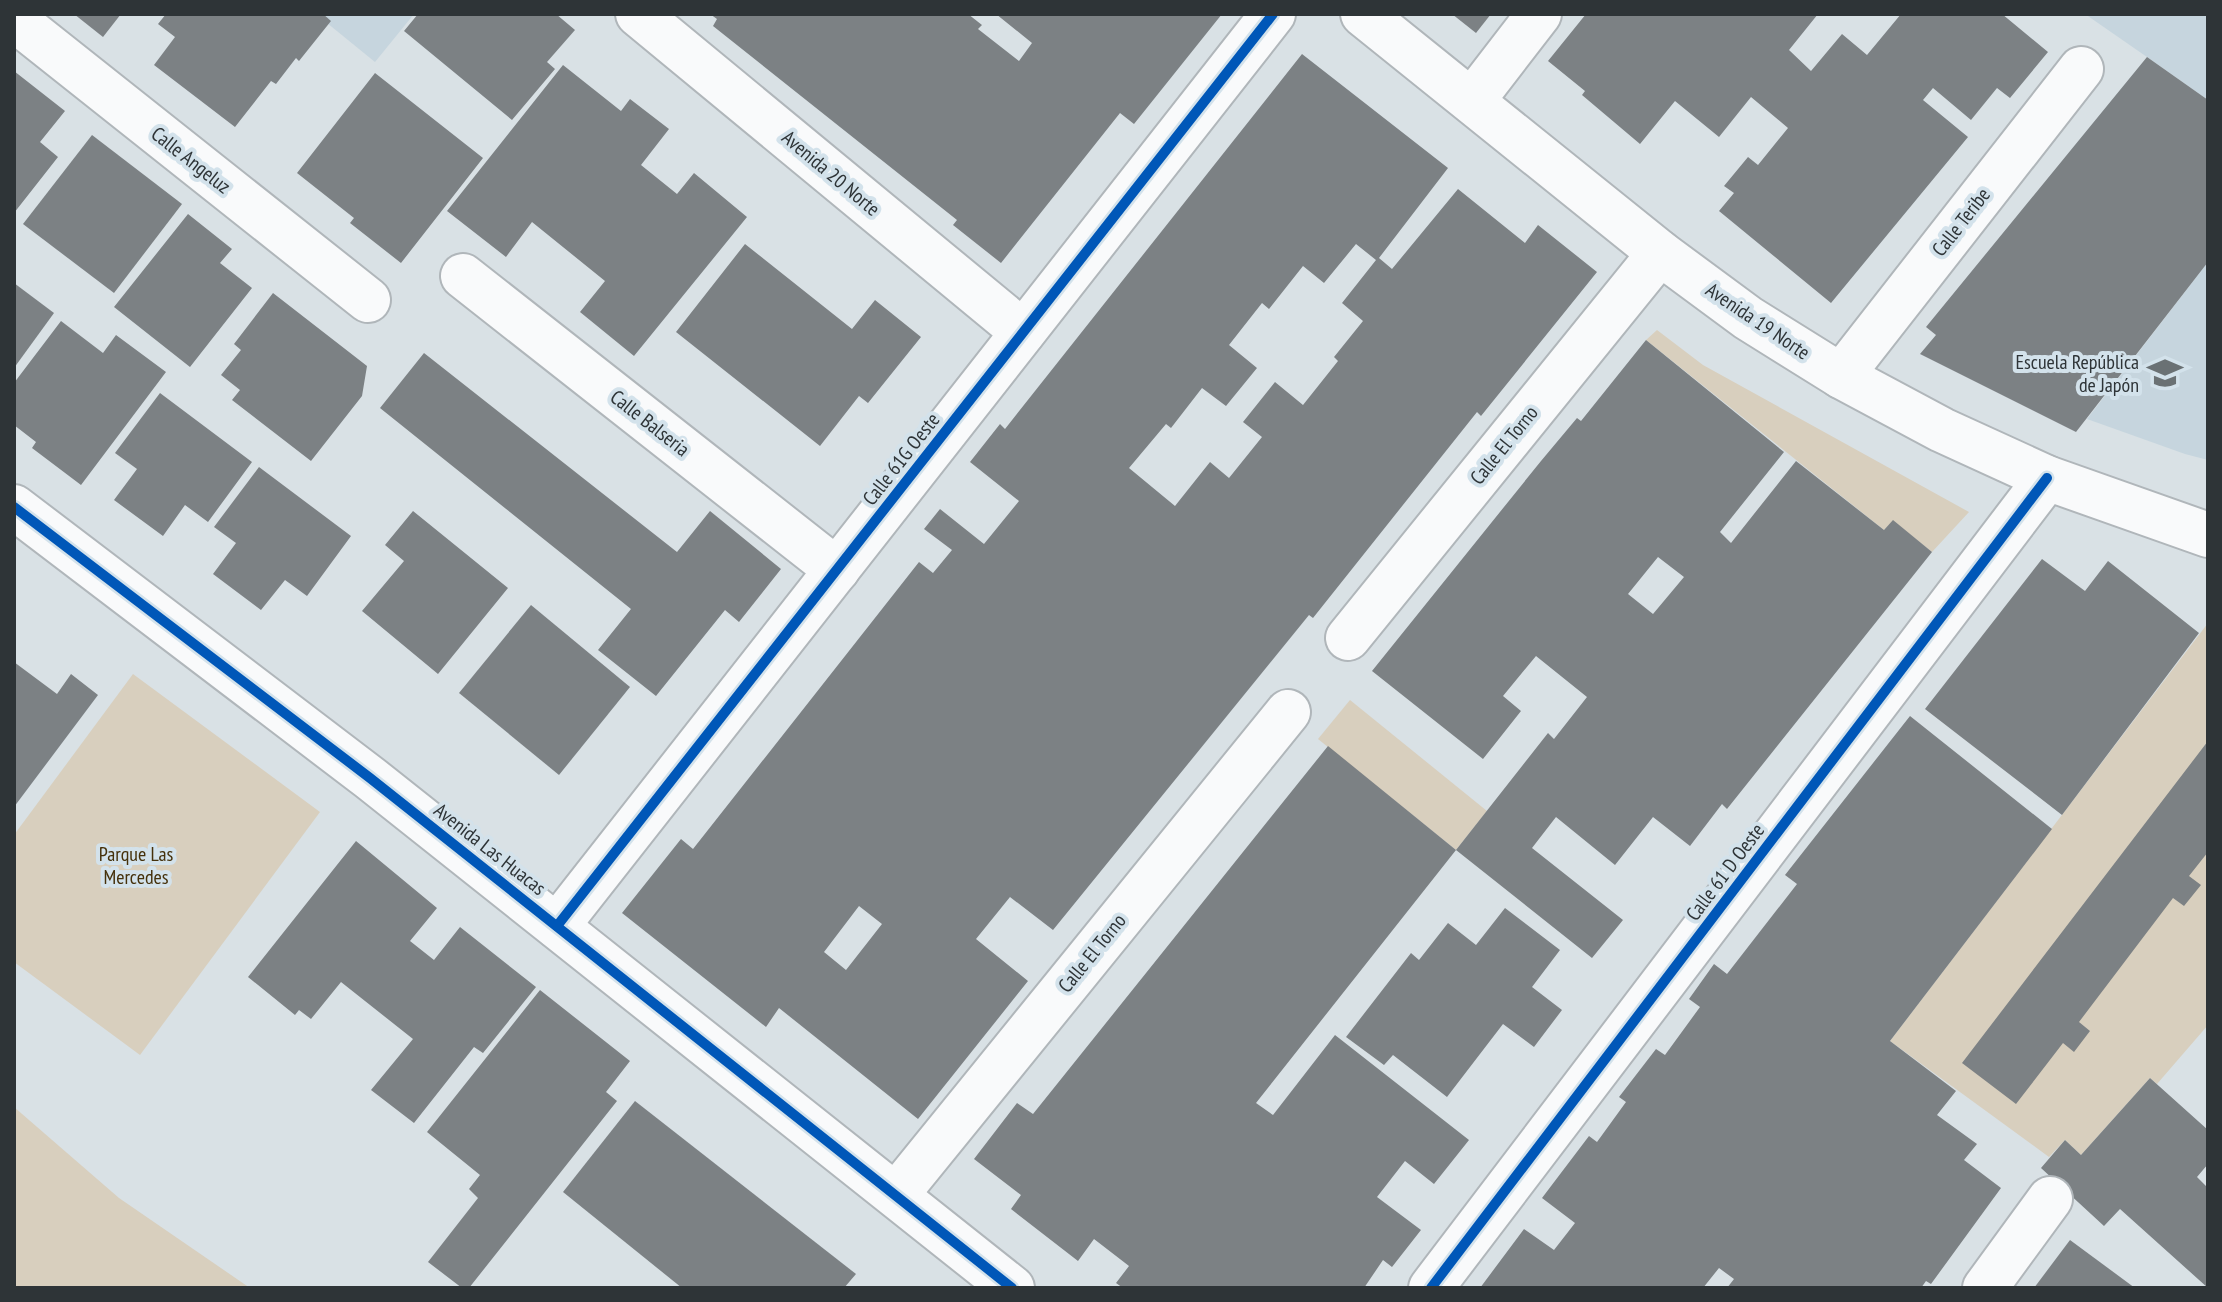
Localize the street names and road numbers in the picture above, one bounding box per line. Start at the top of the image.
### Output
street label: Calle Angeluz [146,121,236,199]
street label: Avenida 20 Norte [777,124,885,222]
street label: Calle Teribe [1926,182,1996,262]
street label: Avenida 19 Norte [1701,277,1815,365]
street label: Calle Balseria [605,384,695,462]
street label: Calle El Torno [1464,400,1544,490]
street label: Calle 61G Oeste [857,407,945,511]
street label: Avenida Las Huacas [429,797,551,901]
street label: Calle 61 D Oeste [1680,818,1770,926]
street label: Calle El Torno [1052,908,1132,998]

